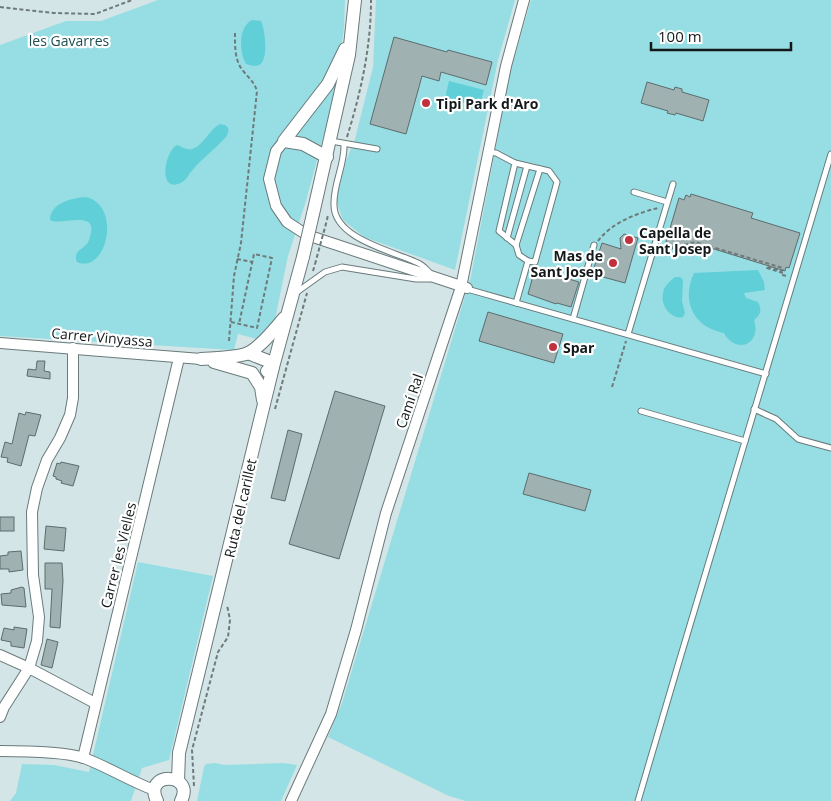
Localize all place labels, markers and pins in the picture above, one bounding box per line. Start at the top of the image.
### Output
place label: Tipi Park d'Aro [436,94,539,113]
marker: Tipi Park d'Aro [420,97,432,109]
place label: Capella de Sant Josep [639,223,712,258]
marker: Capella de Sant Josep [623,234,635,246]
place label: Mas de Sant Josep [531,246,603,281]
marker: Mas de Sant Josep [607,257,619,269]
place label: Spar [563,338,595,357]
marker: Spar [547,341,559,353]

